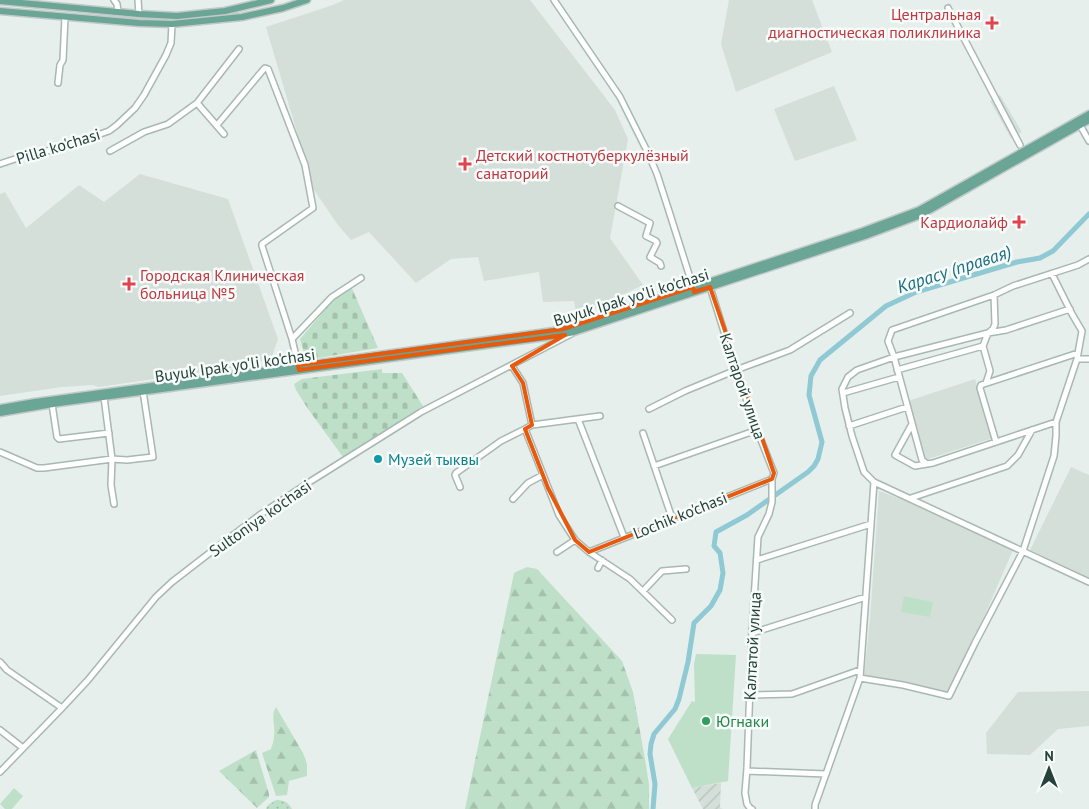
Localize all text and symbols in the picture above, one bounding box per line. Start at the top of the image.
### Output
place label: Центральная диагностическая поликлиника [768,4,981,42]
marker: Центральная диагностическая поликлиника [985,16,999,30]
street label: Pilla ko'chasi [14,124,102,168]
place label: Детский костнотуберкулёзный санаторий [476,145,689,183]
marker: Детский костнотуберкулёзный санаторий [458,157,472,171]
place label: Кардиолайф [920,212,1008,232]
marker: Кардиолайф [1012,215,1026,229]
water label: Карасу (правая) [894,240,1014,298]
street label: Buyuk Ipak yo'li ko'chasi [551,264,711,330]
place label: Городская Клиническая больница №5 [140,265,304,303]
marker: Городская Клиническая больница №5 [122,277,136,291]
street label: Калтарой улица [715,330,771,442]
street label: Buyuk Ipak yo'li ko'chasi [154,344,316,386]
place label: Музей тыквы [388,449,479,469]
marker: Музей тыквы [372,453,384,465]
street label: Sultoniya ko'chasi [205,475,315,561]
street label: Lochik ko'chasi [630,487,730,543]
street label: Калтатой улица [739,591,765,701]
place label: Югнаки [716,711,769,731]
marker: Югнаки [700,715,712,727]
north arrow [1024,744,1074,794]
text: N [1044,747,1054,765]

